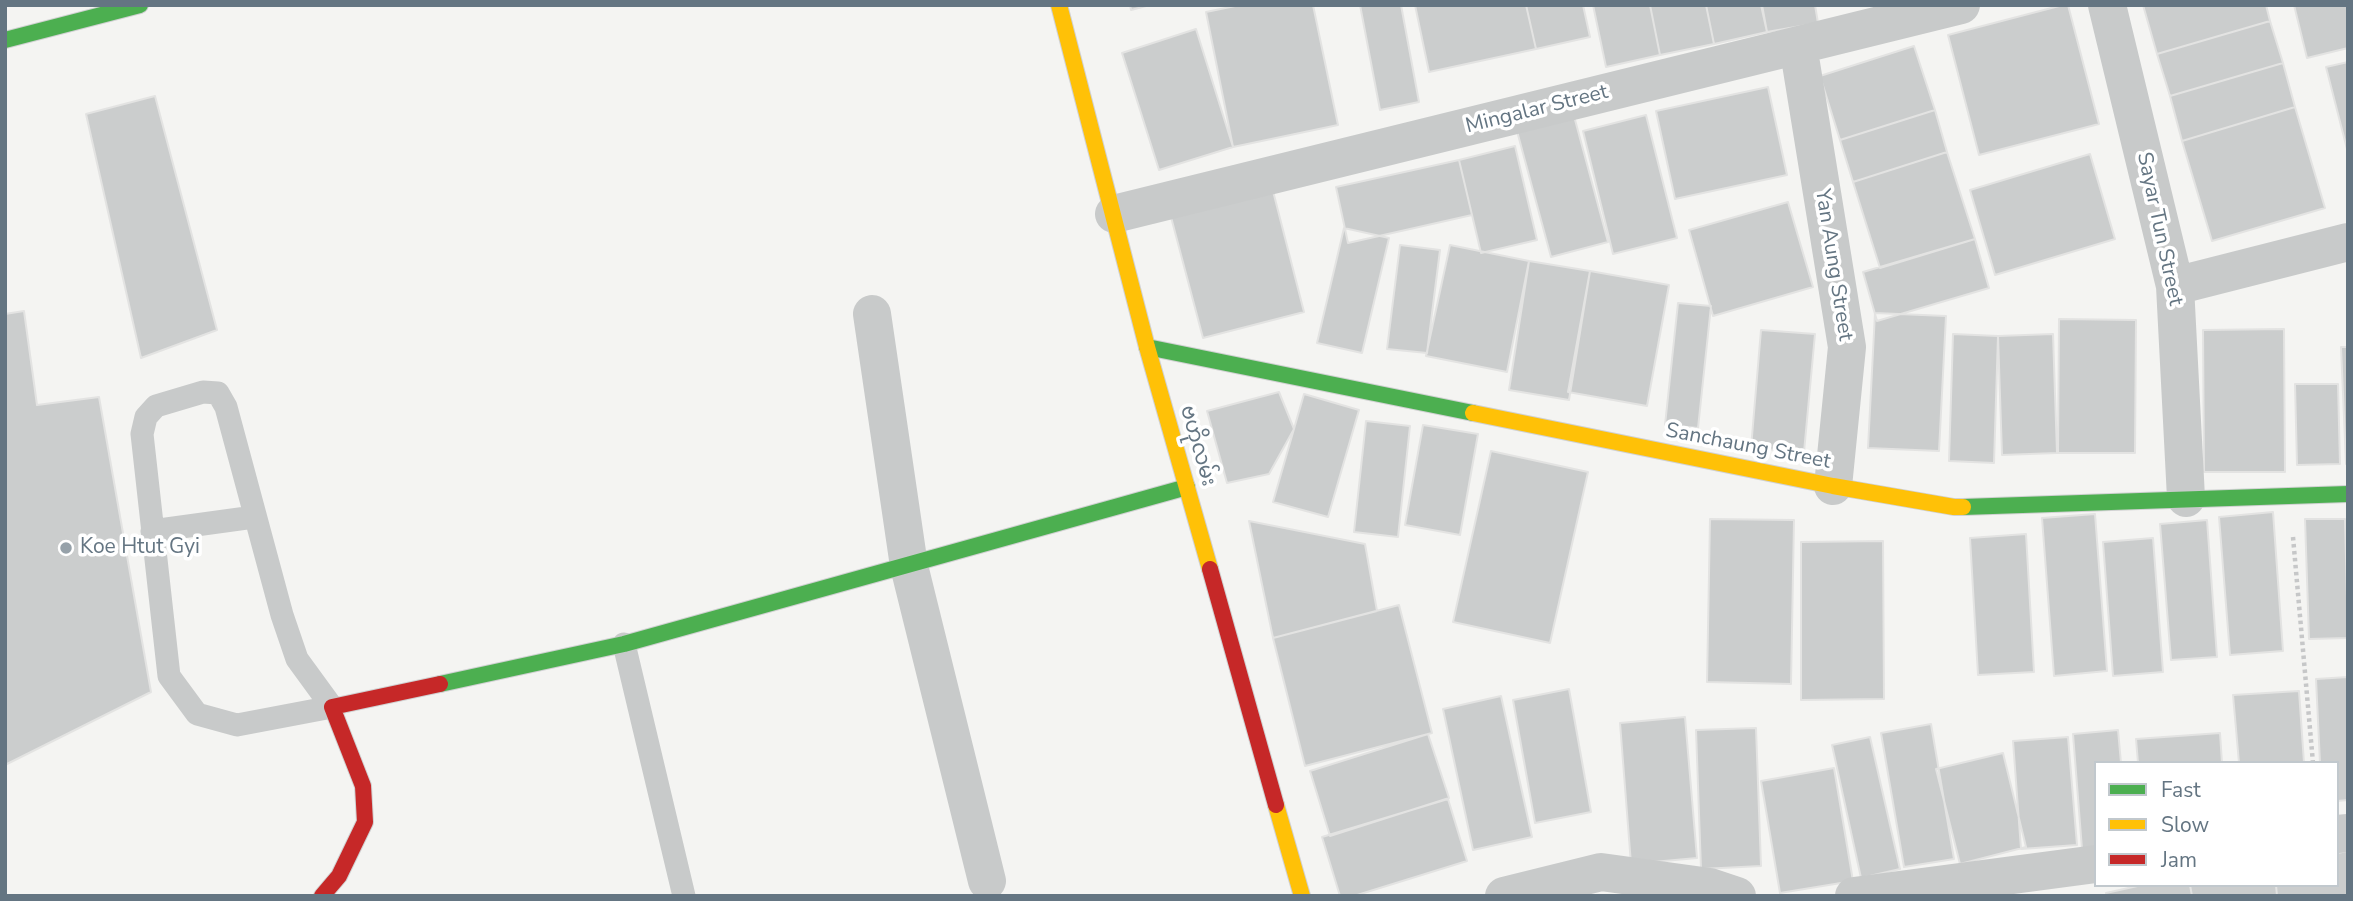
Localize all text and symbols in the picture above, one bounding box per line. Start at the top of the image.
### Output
street label: Mingalar Street [1463,80,1611,140]
street label: Sayar Tun Street [2130,150,2188,308]
street label: Yan Aung Street [1809,187,1857,343]
street label: ဗဟိုလမ်း [1173,403,1221,489]
street label: Sanchaung Street [1663,419,1833,475]
place label: Koe Htut Gyi [80,535,200,561]
marker: Koe Htut Gyi [58,540,74,556]
legend [2094,761,2339,887]
text: Fast [2161,776,2201,804]
text: Slow [2161,811,2209,839]
text: Jam [2161,846,2197,874]

